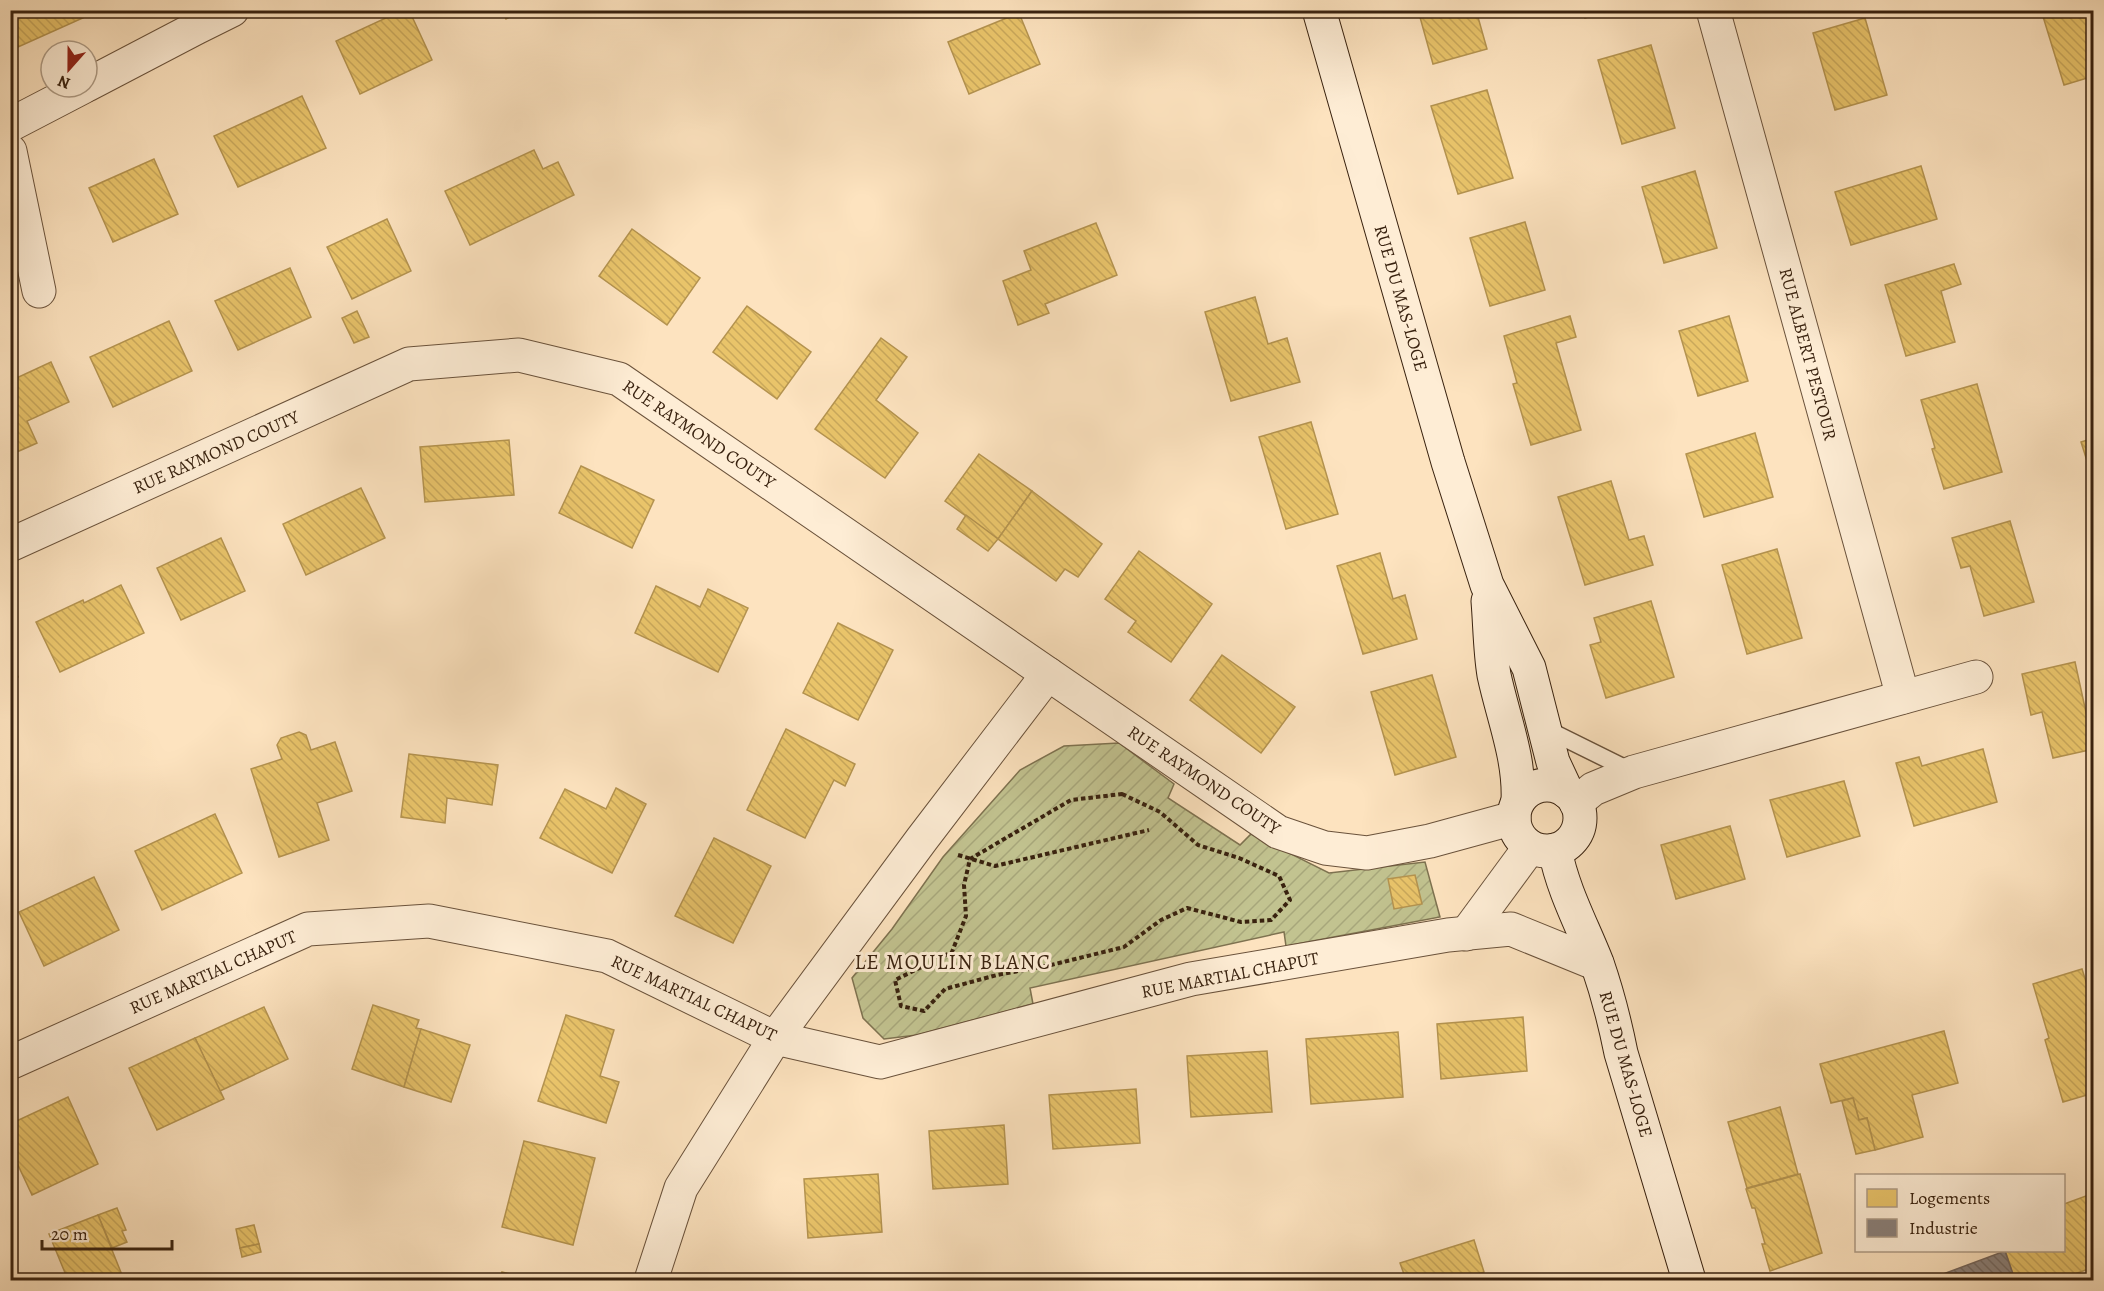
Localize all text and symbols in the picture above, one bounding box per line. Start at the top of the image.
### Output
north arrow [39,39,99,99]
text: N [54,70,73,94]
street label: RUE DU MAS-LOGE [1369,222,1433,374]
street label: RUE ALBERT PESTOUR [1773,265,1843,443]
street label: RUE RAYMOND COUTY [618,374,781,495]
street label: RUE RAYMOND COUTY [129,404,304,499]
street label: RUE RAYMOND COUTY [1123,720,1286,841]
street label: RUE MARTIAL CHAPUT [126,924,300,1020]
street label: RUE MARTIAL CHAPUT [1139,946,1321,1004]
district label: LE MOULIN BLANC [855,948,1052,976]
street label: RUE MARTIAL CHAPUT [607,949,781,1047]
street label: RUE DU MAS-LOGE [1594,988,1658,1140]
legend [1855,1174,2065,1252]
text: Logements [1909,1186,1990,1210]
scale bar [42,1213,172,1251]
text: Industrie [1909,1216,1978,1240]
text: 20 m [51,1222,88,1246]

